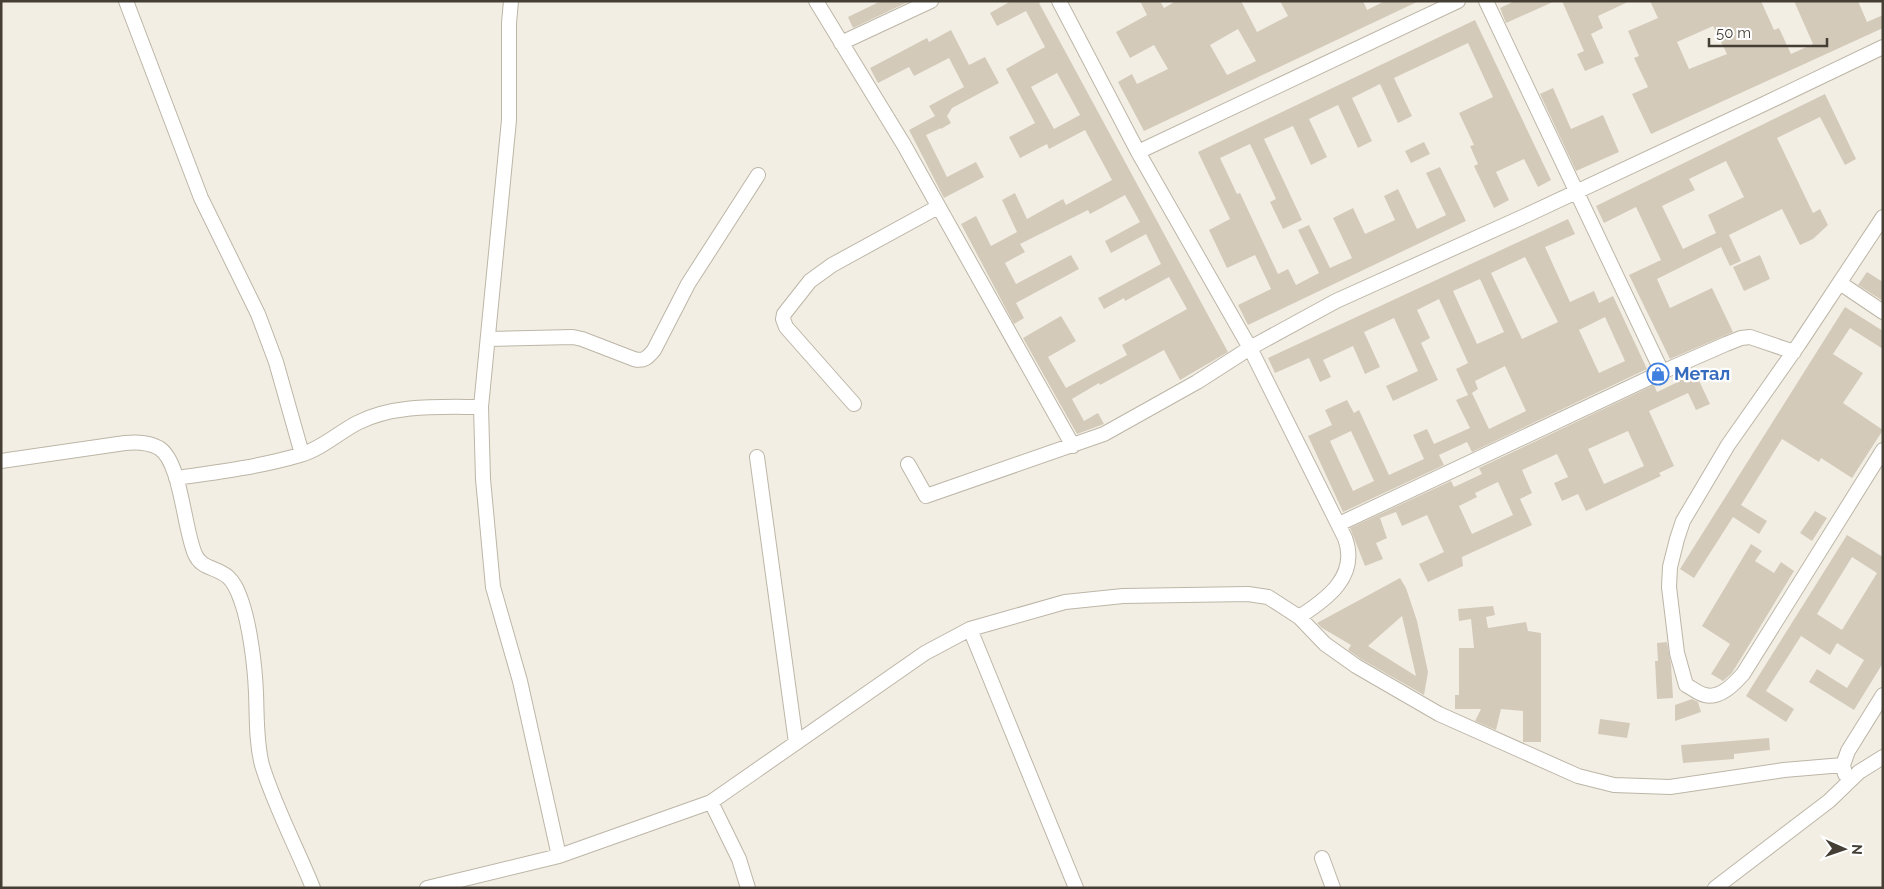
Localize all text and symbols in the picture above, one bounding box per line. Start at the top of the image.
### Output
scale bar [1709,15,1826,47]
text: 50 m [1716,24,1751,42]
shop icon: Метал [1646,362,1670,386]
place label: Метал [1674,363,1730,384]
north arrow [1819,824,1869,874]
text: N [1849,844,1865,855]

